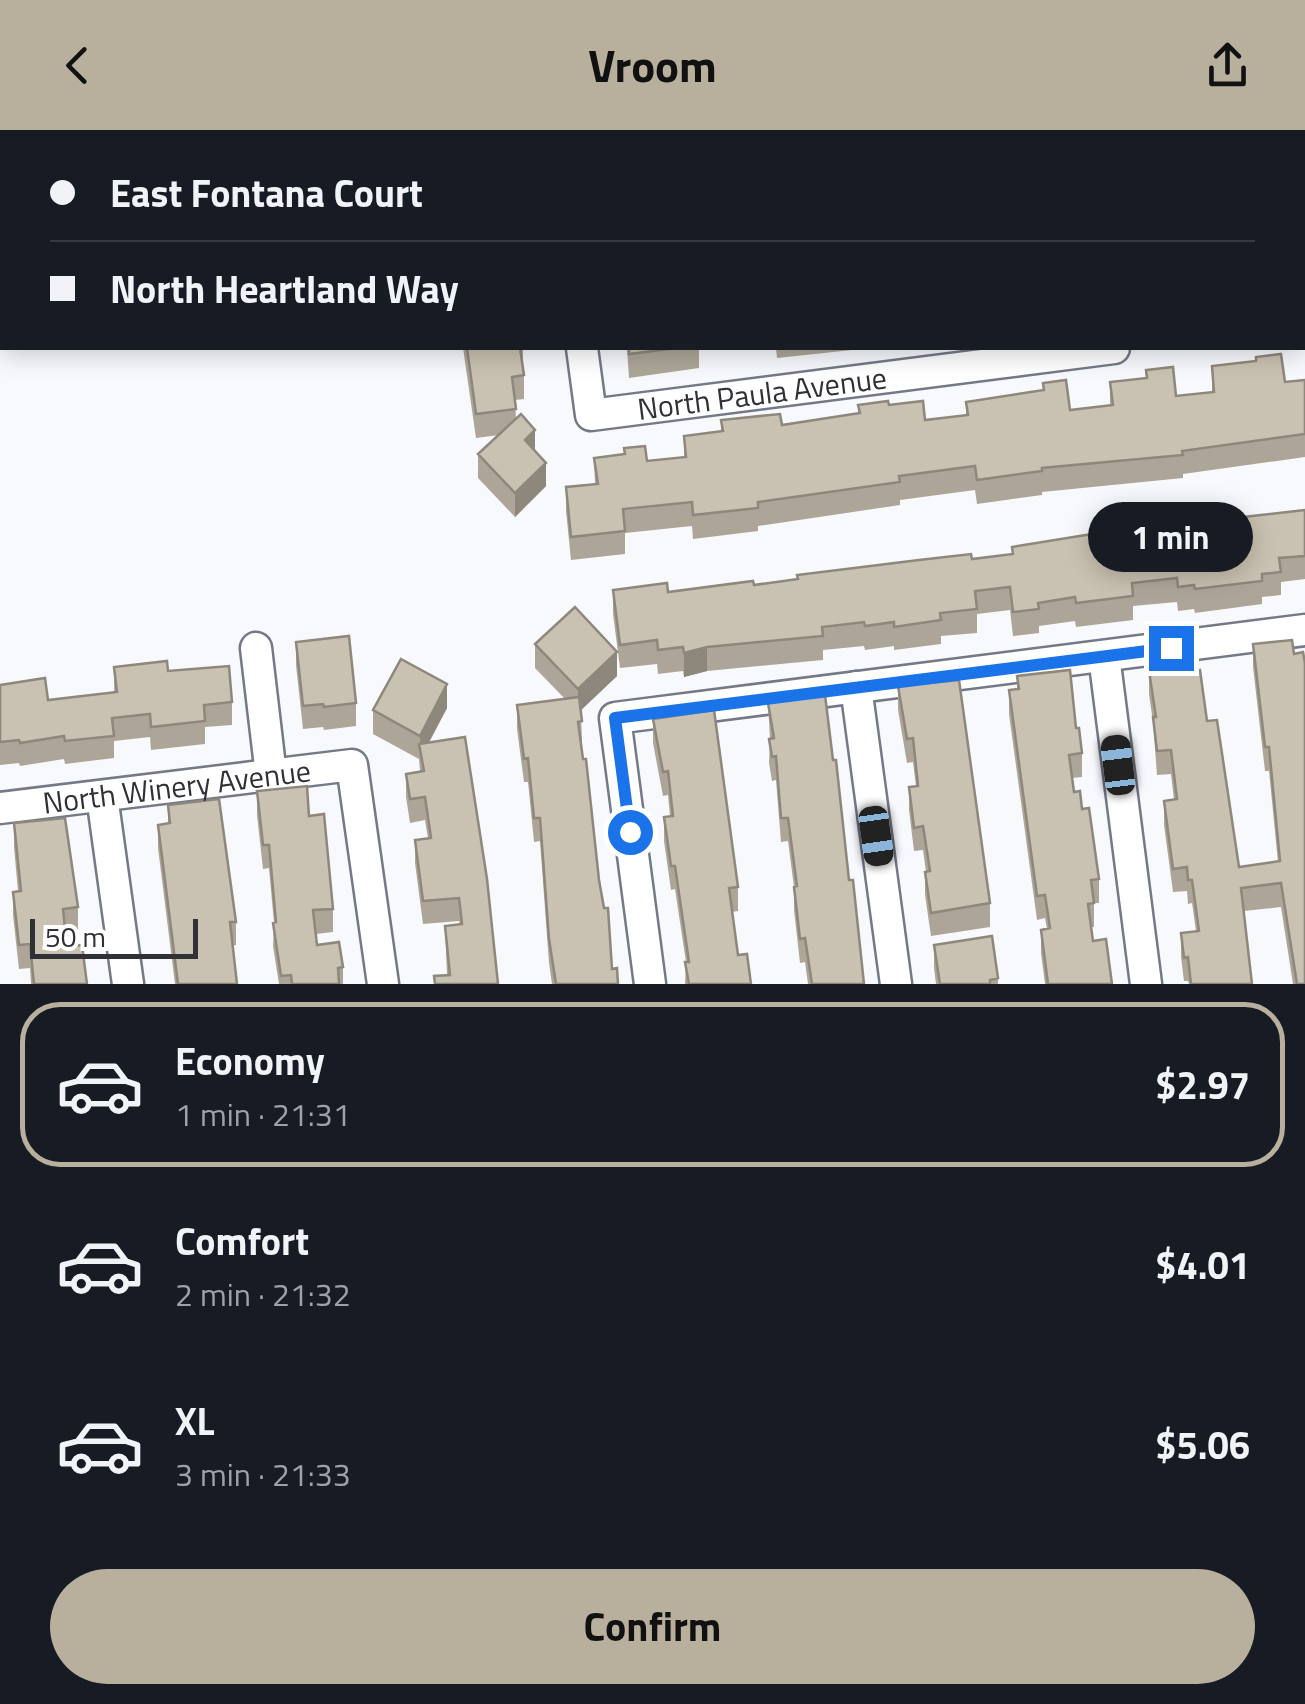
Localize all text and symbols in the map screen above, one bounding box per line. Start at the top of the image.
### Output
text: Vroom [588,31,717,99]
icon: back [50,38,105,93]
icon: share [1200,38,1255,93]
text: East Fontana Court [110,164,423,222]
text: North Heartland Way [110,260,459,318]
street label: North Paula Avenue [635,354,889,432]
callout: 1 min [1088,503,1254,573]
text: 1 min [1132,513,1209,561]
route end [1149,626,1194,671]
car [1099,733,1137,797]
street label: North Winery Avenue [40,747,313,826]
car [857,804,895,868]
route start [608,810,653,855]
scale bar [30,914,198,958]
text: 50 m [45,915,106,958]
text: Economy [175,1032,325,1090]
icon: car [55,1040,145,1130]
text: $2.97 [1155,1056,1250,1114]
text: 1 min · 21:31 [175,1090,351,1138]
text: Comfort [175,1212,309,1270]
icon: car [55,1220,145,1310]
text: $4.01 [1155,1236,1250,1294]
text: 2 min · 21:32 [175,1270,351,1318]
text: XL [175,1392,215,1450]
icon: car [55,1400,145,1490]
text: $5.06 [1155,1416,1250,1474]
text: 3 min · 21:33 [175,1450,351,1498]
button: Confirm [50,1569,1255,1684]

